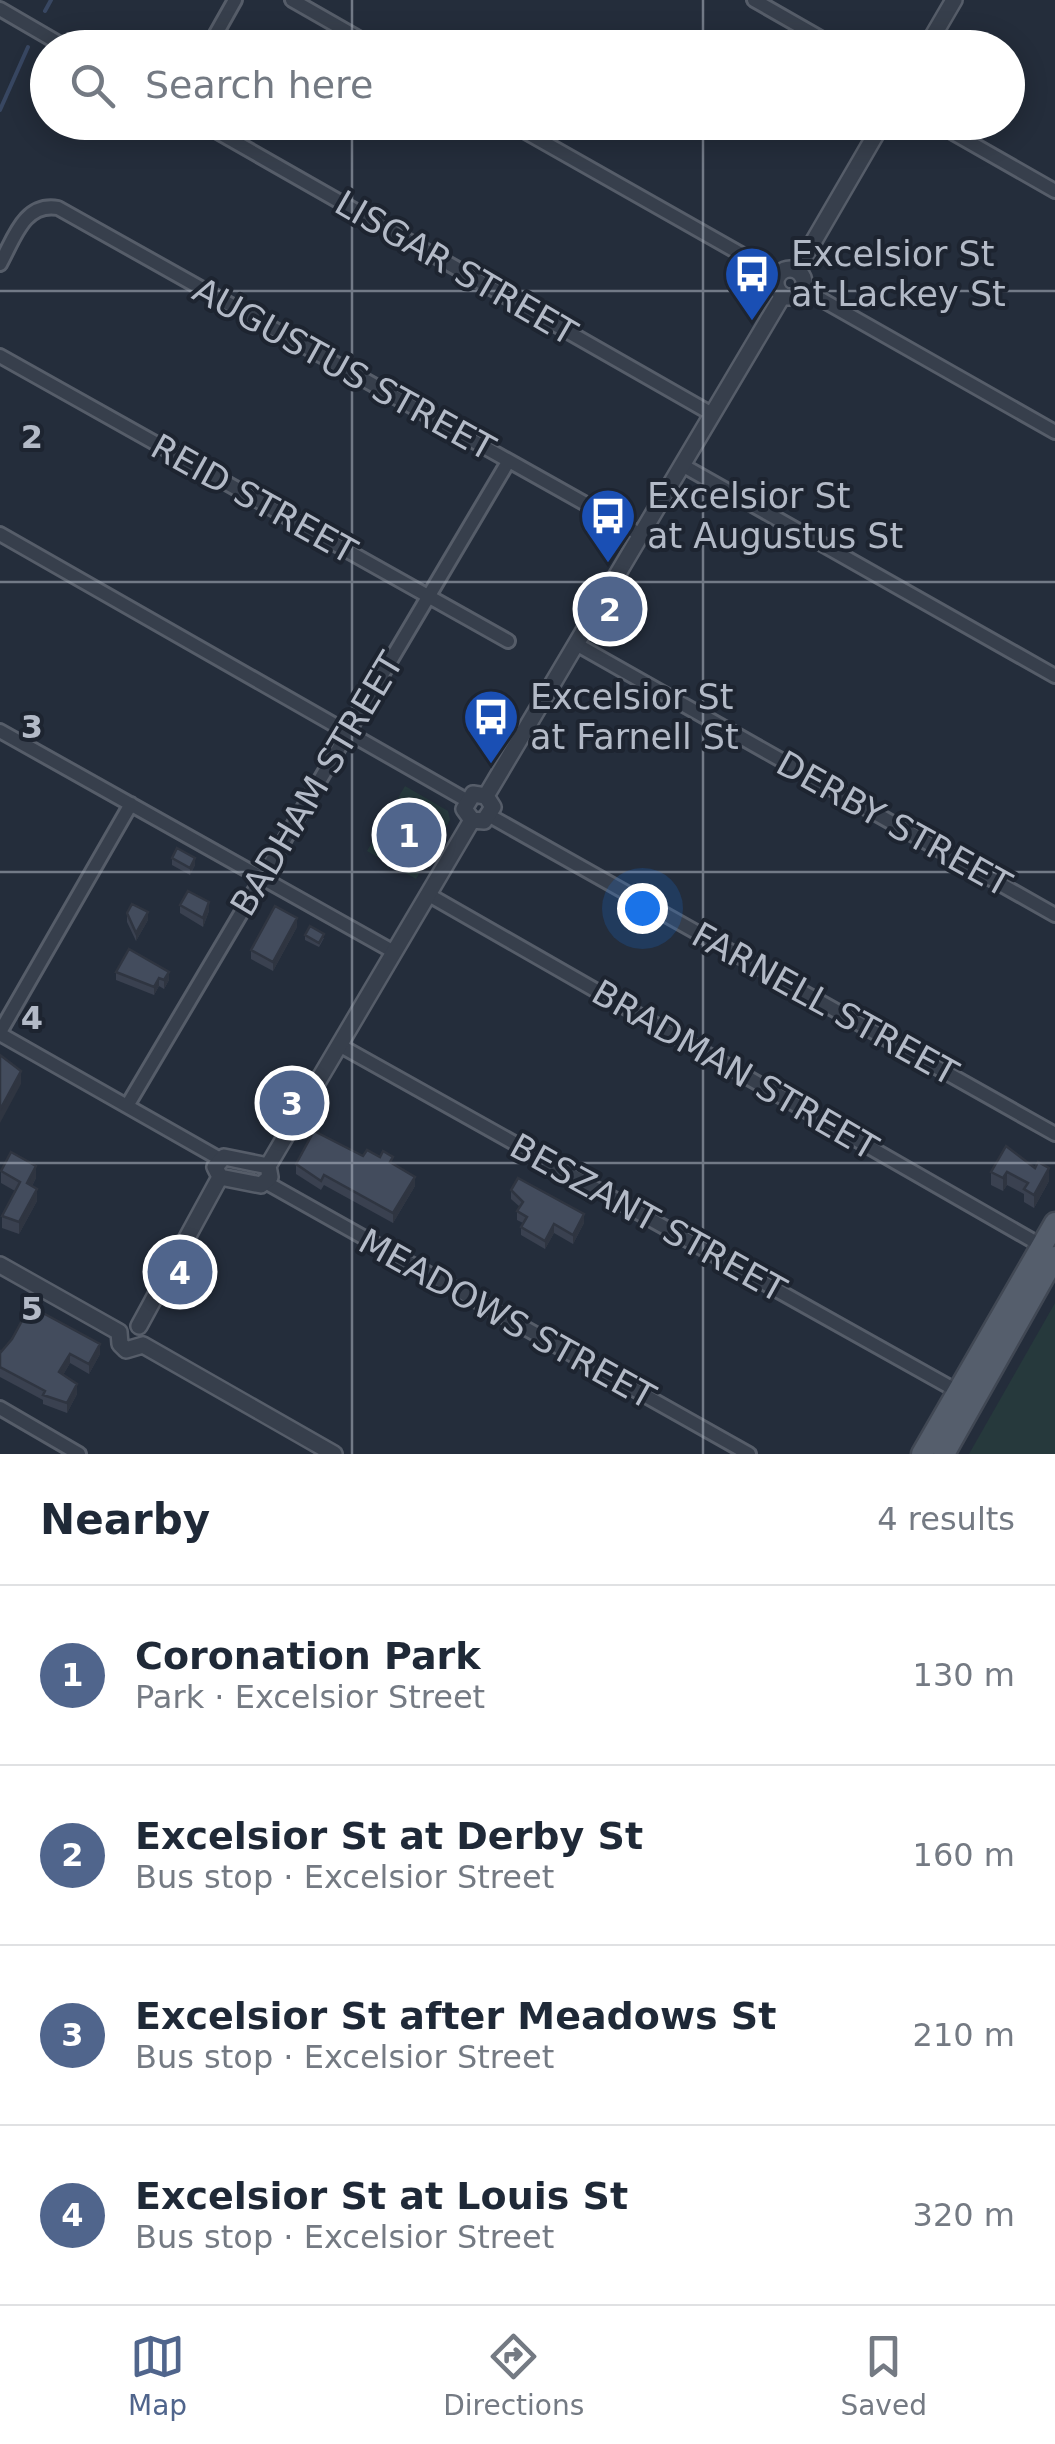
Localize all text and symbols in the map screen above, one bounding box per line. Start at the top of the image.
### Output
search box [30,30,1025,140]
icon: search [65,58,120,113]
text: Search here [145,63,373,107]
street label: LISGAR STREET [328,183,584,354]
place label: Excelsior St at Lackey St [791,234,1006,314]
bus stop icon: Excelsior St at Lackey St [722,244,782,323]
street label: AUGUSTUS STREET [186,269,502,469]
text: 2 [21,418,43,456]
street label: REID STREET [144,426,364,572]
place label: Excelsior St at Augustus St [647,476,903,556]
bus stop icon: Excelsior St at Augustus St [578,486,638,565]
pin: 2 [578,572,642,646]
street label: BADHAM STREET [223,645,412,923]
place label: Excelsior St at Farnell St [530,677,739,757]
bus stop icon: Excelsior St at Farnell St [461,687,521,766]
text: 3 [21,708,43,746]
street label: DERBY STREET [770,743,1019,905]
pin: 1 [376,798,442,872]
your location [617,883,668,934]
street label: FARNELL STREET [685,914,965,1094]
street label: BRADMAN STREET [585,972,885,1168]
text: 4 [21,999,43,1037]
pin: 3 [260,1066,324,1140]
street label: BESZANT STREET [503,1126,793,1311]
street label: MEADOWS STREET [352,1221,663,1417]
pin: 4 [148,1234,212,1310]
text: 5 [21,1290,43,1328]
text: Nearby [40,1495,210,1544]
text: 4 results [877,1500,1015,1538]
text: Coronation Park [135,1634,481,1678]
text: 1 [61,1656,84,1694]
text: 130 m [913,1656,1015,1694]
text: Park · Excelsior Street [135,1678,485,1716]
text: Excelsior St at Derby St [135,1814,643,1858]
text: 2 [61,1836,84,1874]
text: 160 m [913,1836,1015,1874]
text: Bus stop · Excelsior Street [135,1858,554,1896]
text: Excelsior St after Meadows St [135,1994,776,2038]
text: 3 [61,2016,84,2054]
text: 210 m [913,2016,1015,2054]
text: Bus stop · Excelsior Street [135,2038,554,2076]
text: Excelsior St at Louis St [135,2174,628,2218]
text: 4 [61,2196,84,2234]
text: 320 m [913,2196,1015,2234]
text: Bus stop · Excelsior Street [135,2218,554,2256]
tab: Map [128,2329,187,2422]
tab: Directions [443,2329,584,2422]
tab: Saved [840,2329,927,2422]

